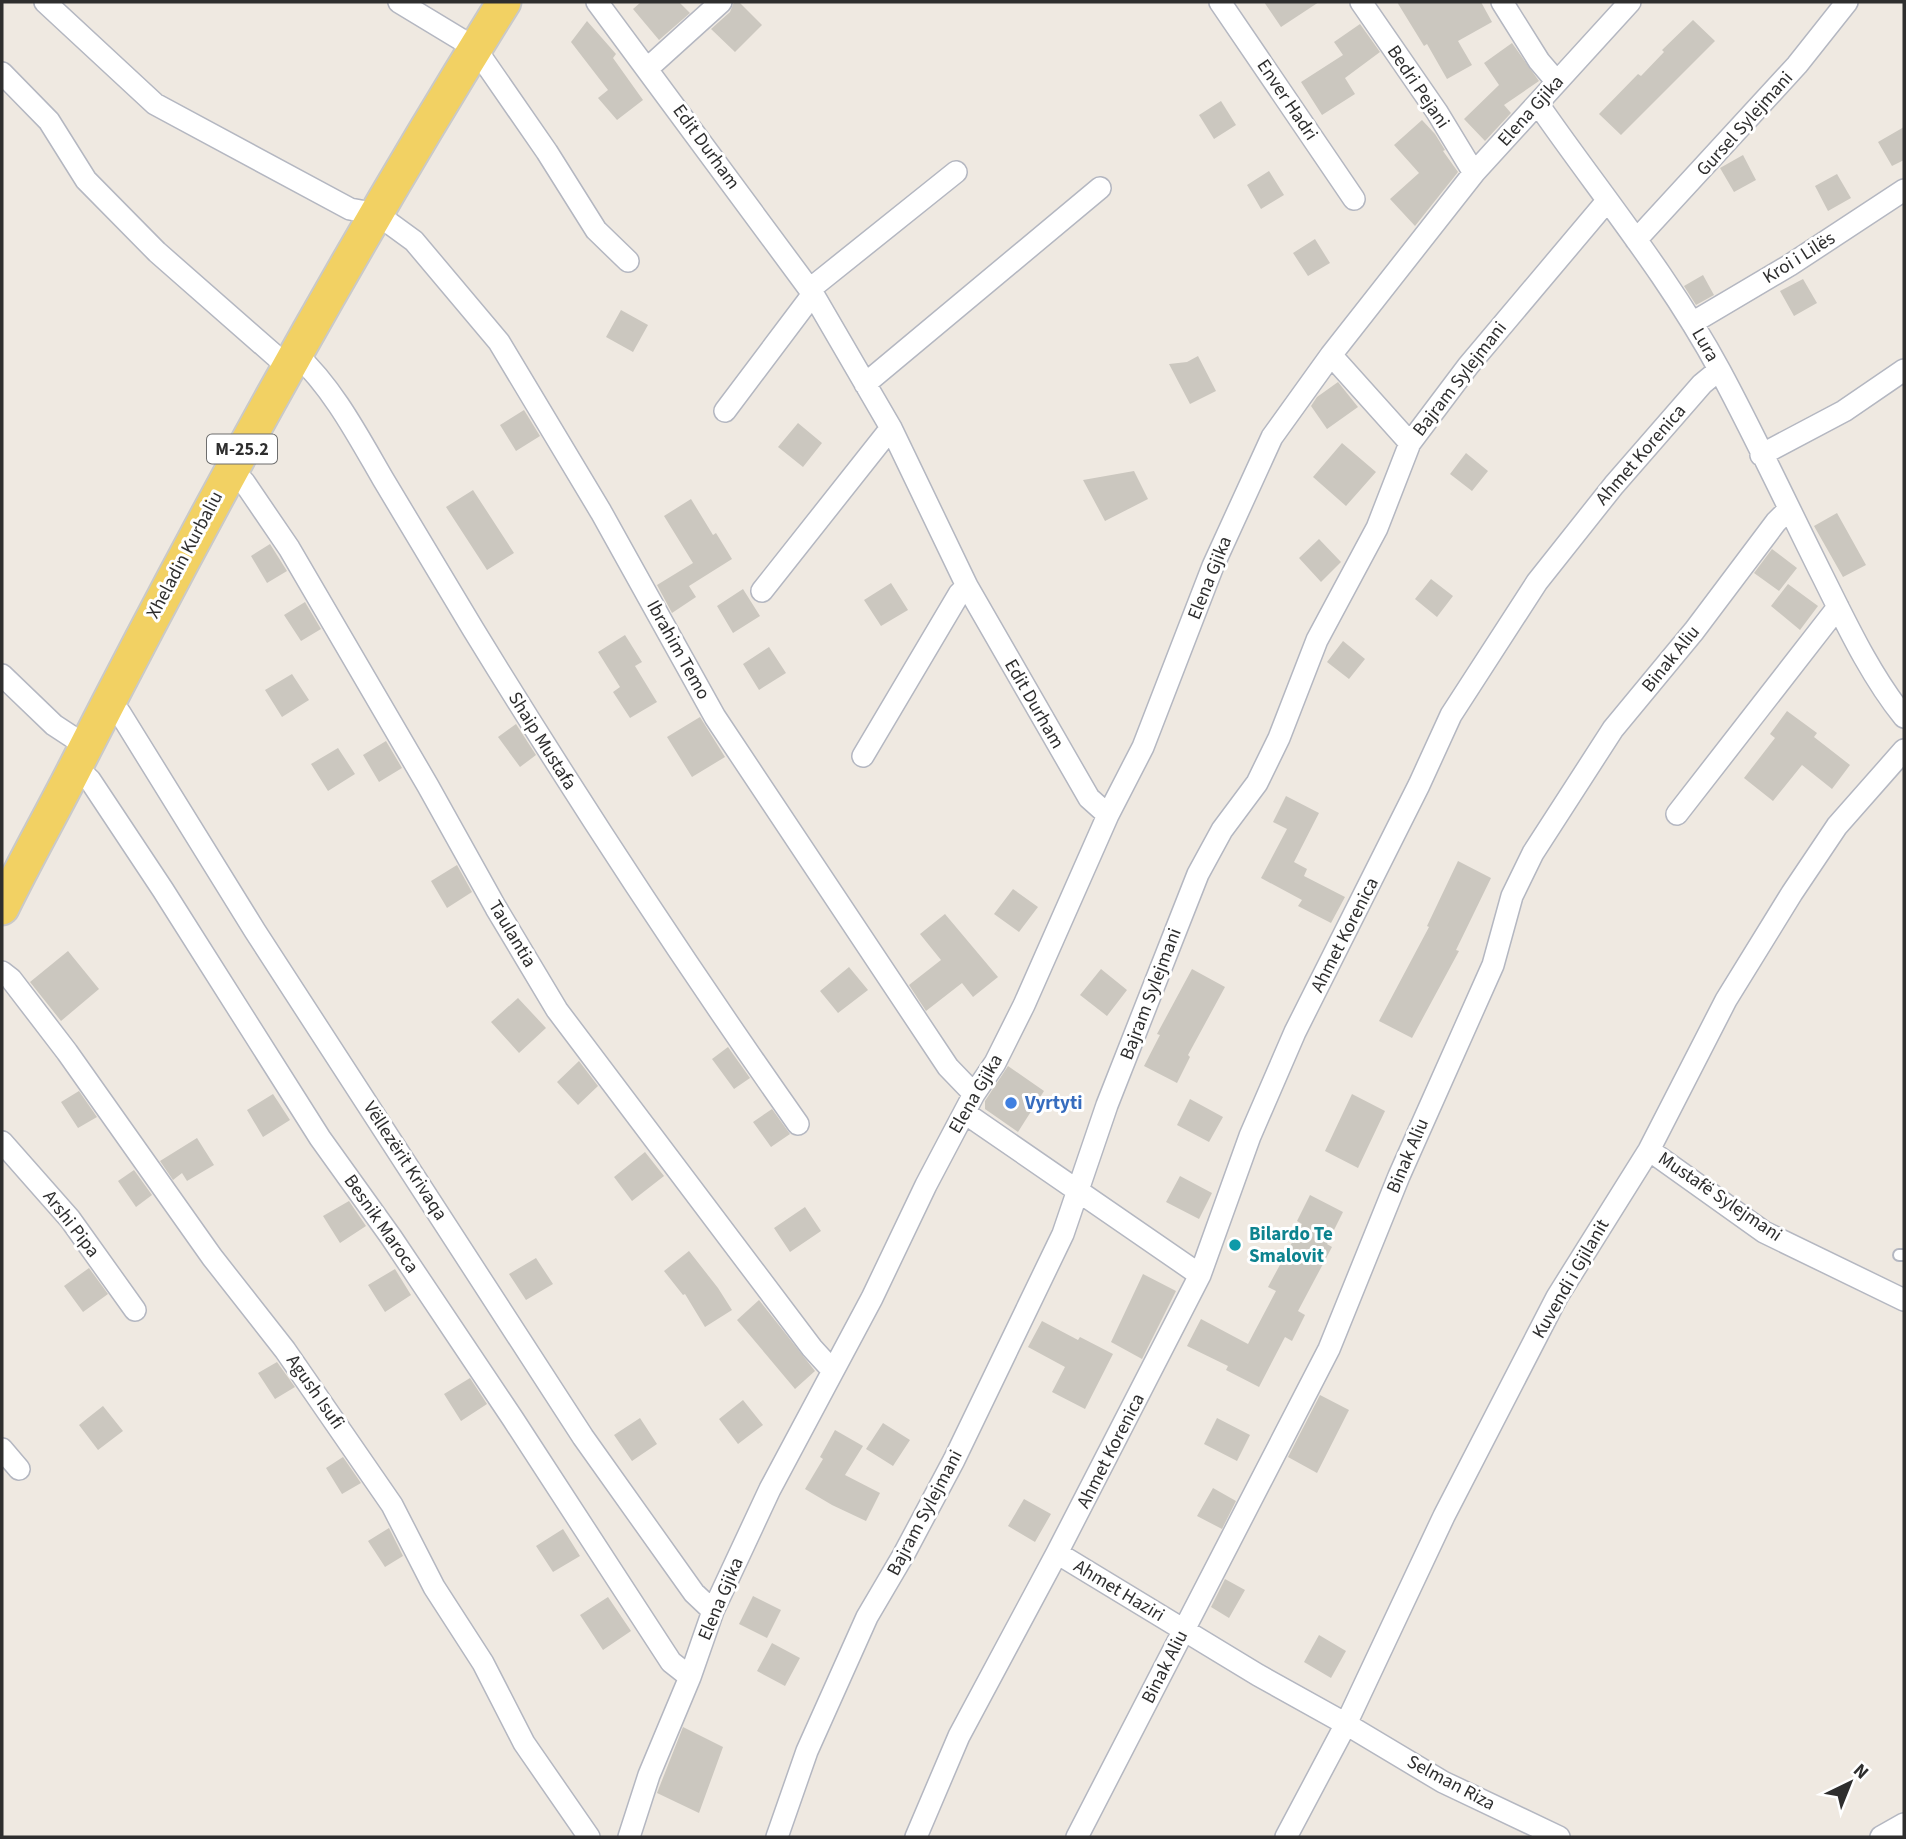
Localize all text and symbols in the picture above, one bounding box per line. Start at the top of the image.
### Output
street label: Bedri Pejani [1380,40,1456,134]
street label: Enver Hadri [1250,54,1324,146]
street label: Gursel Sylejmani [1690,66,1800,182]
street label: Elena Gjika [1492,69,1570,153]
street label: Edit Durham [666,99,746,195]
street label: Kroi i Lilës [1758,225,1840,291]
street label: Bajram Sylejmani [1407,316,1513,442]
street label: Lura [1685,323,1725,367]
street label: Ahmet Korenica [1589,399,1693,511]
road number: M-25.2 [207,434,277,463]
street label: Xheladin Kurbaliu [140,487,230,623]
street label: Elena Gjika [1181,532,1239,624]
street label: Ibrahim Temo [639,595,717,705]
street label: Binak Aliu [1636,620,1706,698]
street label: Edit Durham [997,654,1071,754]
street label: Shaip Mustafa [501,687,583,795]
street label: Ahmet Korenica [1304,873,1386,997]
street label: Taulantia [481,895,543,973]
street label: Bajram Sylejmani [1113,924,1189,1064]
street label: Elena Gjika [942,1049,1010,1139]
place label: Vyrtyti [1024,1090,1083,1117]
marker: Vyrtyti [1003,1095,1019,1111]
street label: Vëllezërit Krivaqa [356,1096,454,1226]
street label: Binak Aliu [1380,1114,1436,1198]
street label: Mustafë Sylejmani [1653,1145,1787,1249]
street label: Besnik Maroca [337,1169,425,1279]
street label: Arshi Pipa [36,1185,106,1263]
street label: Kuvendi i Gjilanit [1526,1214,1617,1344]
place label: Bilardo Te Smalovit [1249,1221,1333,1270]
marker: Bilardo Te Smalovit [1227,1237,1243,1253]
street label: Agush Isufi [279,1349,351,1435]
street label: Ahmet Korenica [1070,1389,1152,1513]
street label: Bajram Sylejmani [880,1445,970,1581]
street label: Elena Gjika [691,1553,751,1645]
street label: Ahmet Haziri [1068,1553,1170,1629]
street label: Binak Aliu [1135,1626,1195,1708]
street label: Selman Riza [1402,1748,1500,1818]
north arrow [1815,1748,1885,1818]
text: N [1847,1757,1874,1786]

